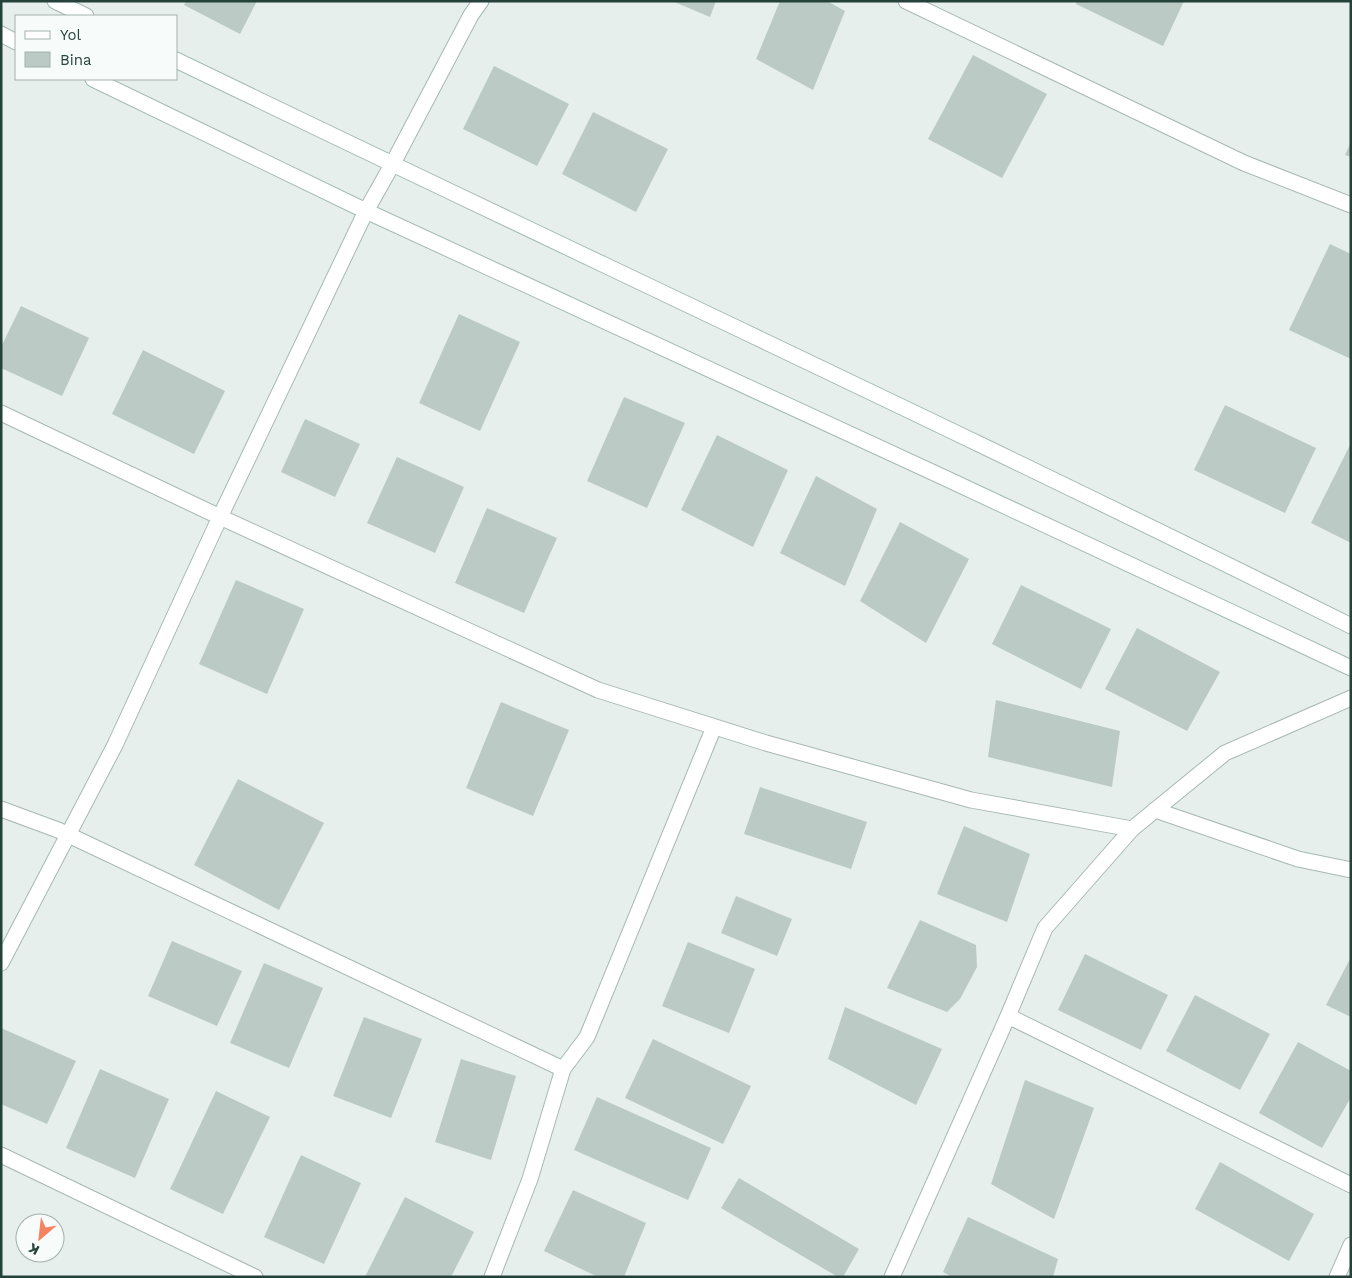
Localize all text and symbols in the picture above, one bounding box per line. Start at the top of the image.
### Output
legend [15,15,178,80]
text: Yol [60,26,82,44]
text: Bina [60,51,92,69]
north arrow [15,1213,65,1263]
text: K [26,1240,42,1259]

